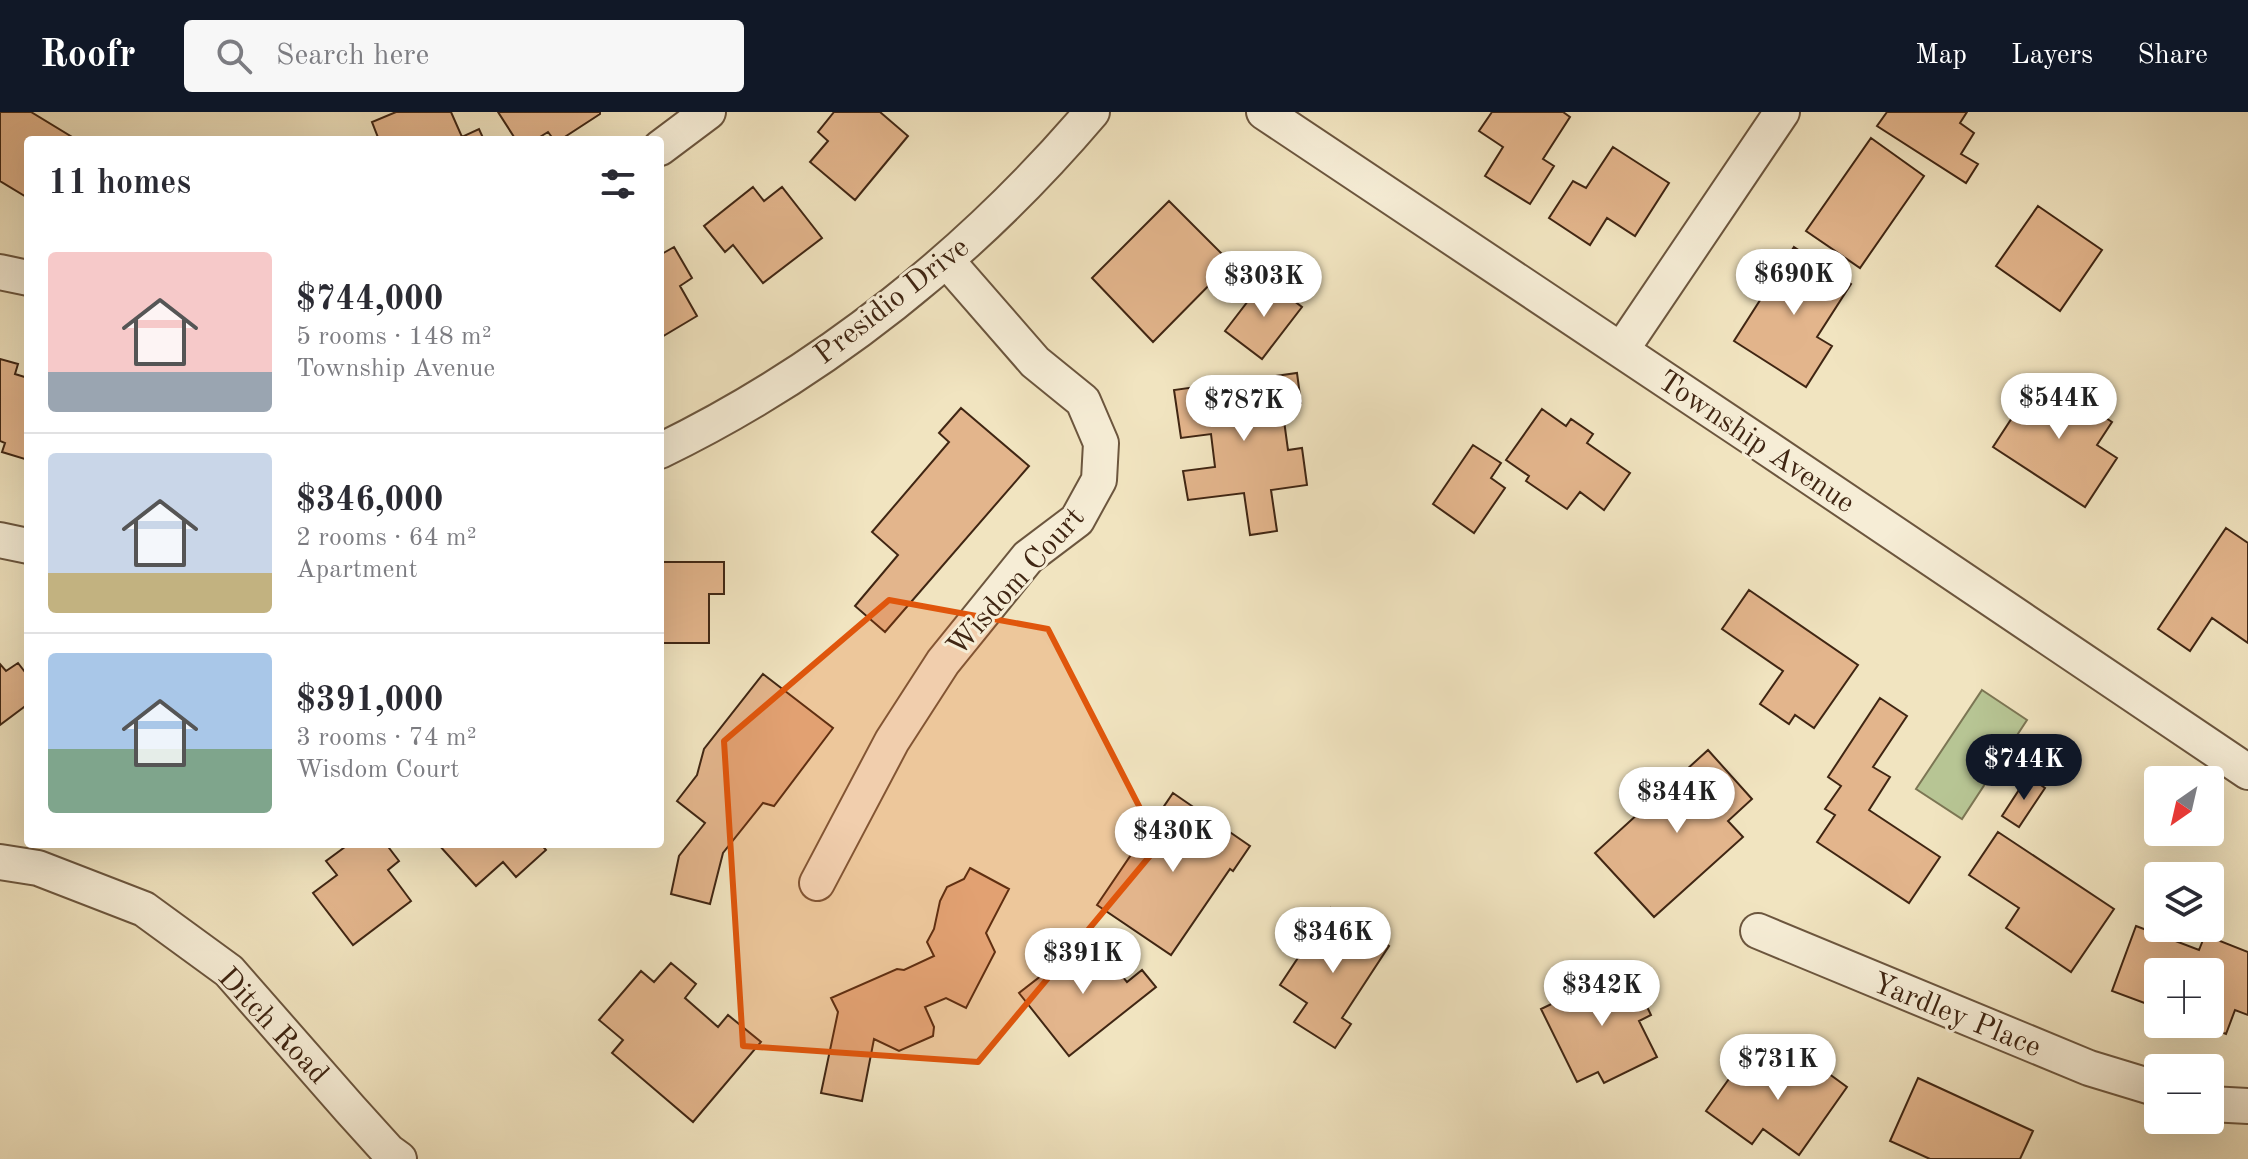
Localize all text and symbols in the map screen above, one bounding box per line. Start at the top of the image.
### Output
search box [184,20,744,92]
icon: search [212,34,256,78]
text: Roofr [40,37,136,75]
text: Search here [276,41,429,71]
text: Map [1915,42,1967,70]
text: Layers [2011,42,2093,70]
text: Share [2137,42,2208,70]
icon: filters [596,162,640,206]
text: 11 homes [48,167,191,201]
street label: Presidio Drive [809,232,975,371]
pin: $690K [1738,249,1850,317]
pin: $303K [1208,251,1320,319]
text: $690K [1754,262,1834,288]
text: $303K [1224,264,1304,290]
text: $744,000 [296,283,444,317]
icon: home [112,284,208,380]
text: 5 rooms · 148 m² [296,324,492,350]
text: Township Avenue [296,356,495,382]
street label: Township Avenue [1652,366,1860,519]
pin: $544K [2003,373,2115,441]
pin: $787K [1188,375,1300,443]
text: $544K [2019,386,2099,412]
text: $787K [1204,388,1284,414]
text: $346,000 [296,484,444,518]
icon: home [112,485,208,581]
street label: Wisdom Court [942,502,1091,662]
text: 2 rooms · 64 m² [296,525,477,551]
text: Apartment [296,557,418,583]
text: $391,000 [296,684,444,718]
icon: home [112,685,208,781]
text: 3 rooms · 74 m² [296,725,477,751]
pin: $744K [1968,734,2080,802]
text: $744K [1984,747,2064,773]
text: Wisdom Court [296,757,459,783]
north arrow [2144,766,2224,846]
map controls [2144,766,2224,1134]
pin: $344K [1621,767,1733,835]
text: $344K [1637,780,1717,806]
pin: $430K [1117,806,1229,874]
text: $430K [1133,819,1213,845]
button: layers [2144,862,2224,942]
pin: $346K [1277,907,1389,975]
text: $346K [1293,920,1373,946]
pin: $391K [1027,928,1139,996]
text: $391K [1043,941,1123,967]
button: + [2144,958,2224,1038]
pin: $342K [1546,960,1658,1028]
street label: Ditch Road [212,963,334,1090]
street label: Yardley Place [1868,968,2045,1063]
text: $342K [1562,973,1642,999]
pin: $731K [1722,1034,1834,1102]
text: $731K [1738,1047,1818,1073]
button: − [2144,1054,2224,1134]

